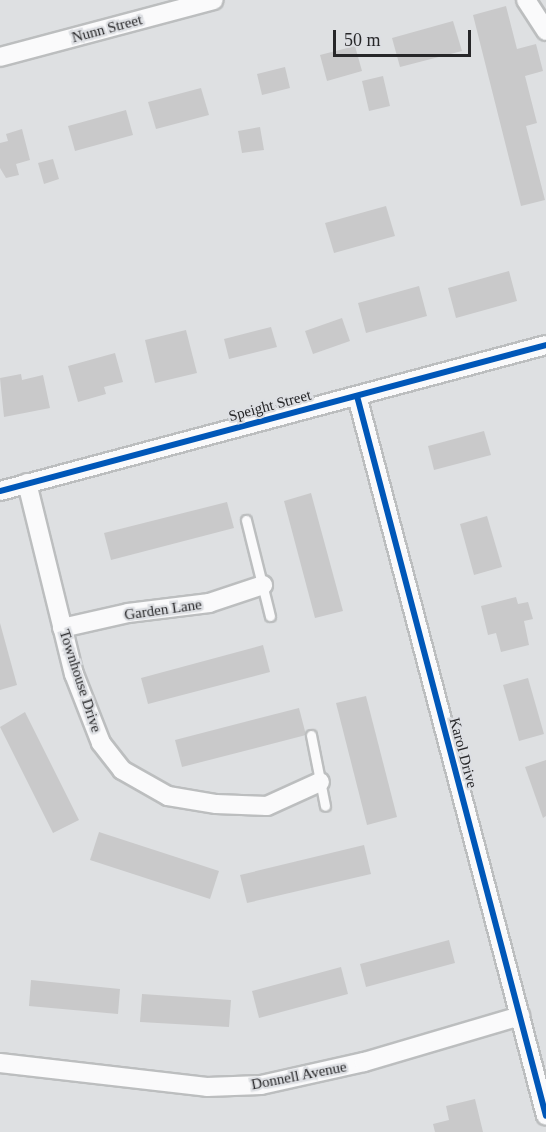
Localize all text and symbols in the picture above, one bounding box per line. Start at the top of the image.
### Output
street label: Nunn Street [70,11,144,47]
scale bar [336,18,474,56]
text: 50 m [344,30,381,50]
street label: Speight Street [227,386,313,426]
street label: Garden Lane [123,596,203,624]
street label: Townhouse Drive [55,627,105,735]
street label: Karol Drive [445,716,481,790]
street label: Donnell Avenue [249,1058,349,1094]

